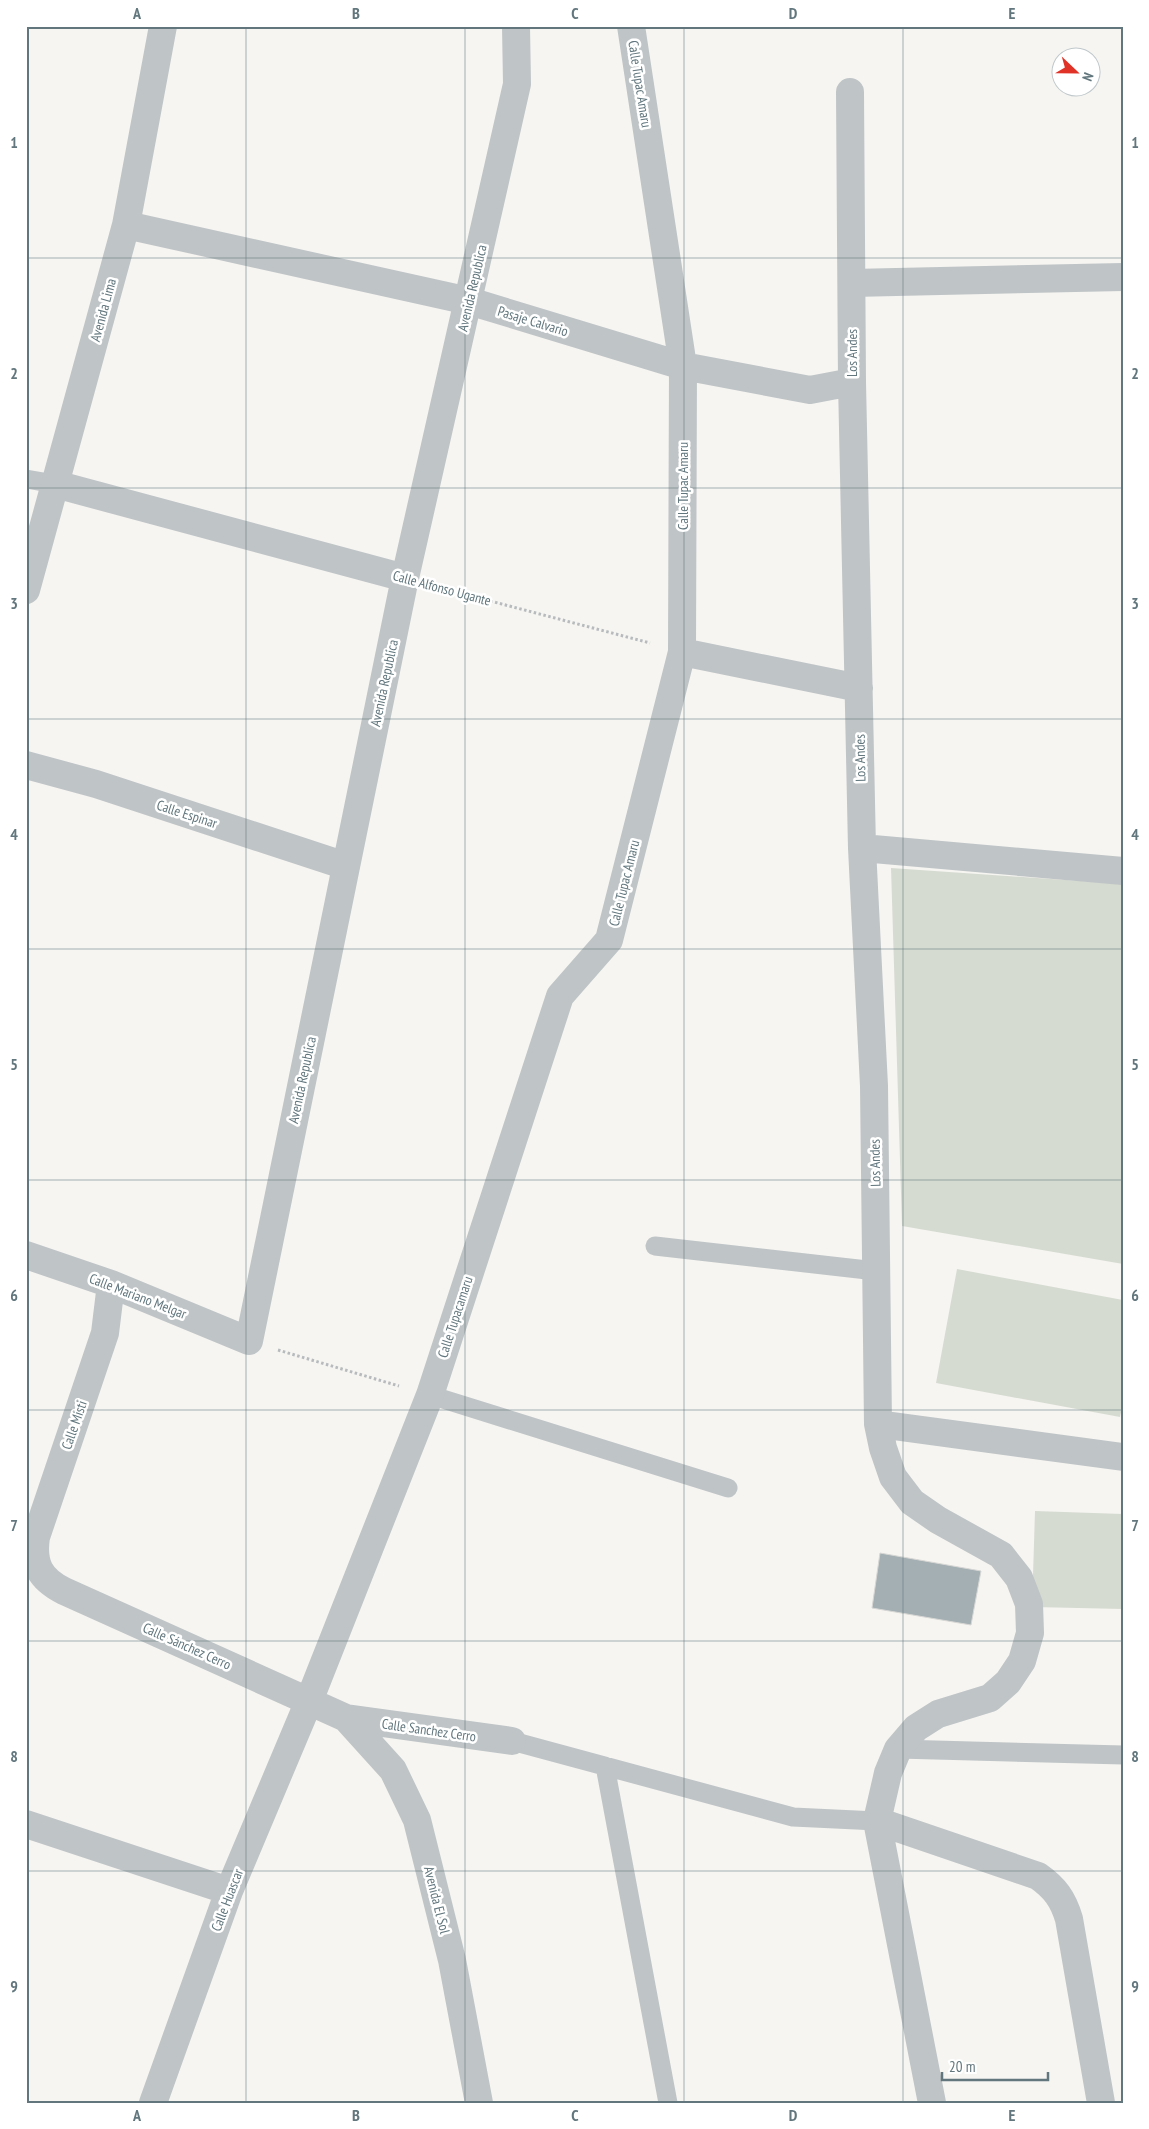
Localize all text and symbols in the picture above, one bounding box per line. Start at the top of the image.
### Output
text: A [132,3,142,23]
text: B [352,3,360,23]
text: C [571,3,579,23]
text: D [789,3,798,23]
text: E [1009,3,1016,23]
street label: Calle Tupac Amaru [624,39,656,129]
north arrow [1052,48,1102,98]
text: N [1078,70,1098,84]
text: 1 [10,132,18,152]
text: 1 [1131,132,1139,152]
street label: Avenida Republica [453,243,491,333]
street label: Avenida Lima [86,276,120,344]
street label: Pasaje Calvario [496,302,570,340]
street label: Los Andes [843,329,861,377]
text: 2 [10,363,18,383]
text: 2 [1131,363,1139,383]
street label: Calle Tupac Amaru [674,442,692,530]
street label: Calle Alfonso Ugante [391,566,493,610]
text: 3 [10,593,18,613]
text: 3 [1131,593,1139,613]
street label: Avenida Republica [366,638,402,728]
street label: Los Andes [851,734,869,782]
street label: Calle Espinar [154,796,220,832]
text: 4 [10,824,18,844]
text: 4 [1131,824,1139,844]
street label: Calle Tupac Amaru [605,838,643,928]
street label: Avenida Republica [284,1035,320,1125]
text: 5 [10,1054,18,1074]
text: 5 [1131,1054,1139,1074]
street label: Los Andes [866,1139,884,1187]
street label: Calle Mariano Melgar [87,1269,189,1323]
street label: Calle Tupacamaru [433,1274,477,1360]
text: 6 [10,1285,18,1305]
text: 6 [1131,1285,1139,1305]
street label: Calle Misti [57,1398,91,1452]
text: 7 [10,1515,18,1535]
text: 7 [1131,1515,1139,1535]
street label: Calle Sánchez Cerro [140,1618,234,1674]
street label: Calle Sanchez Cerro [381,1714,477,1746]
text: 8 [10,1746,18,1766]
text: 8 [1131,1746,1139,1766]
street label: Avenida El Sol [420,1864,454,1936]
street label: Calle Huascar [207,1866,247,1934]
text: 9 [10,1976,18,1996]
text: 9 [1131,1976,1139,1996]
scale bar [942,2049,1048,2081]
text: 20 m [949,2057,975,2076]
text: A [132,2105,142,2125]
text: B [352,2105,360,2125]
text: C [571,2105,579,2125]
text: D [789,2105,798,2125]
text: E [1009,2105,1016,2125]

